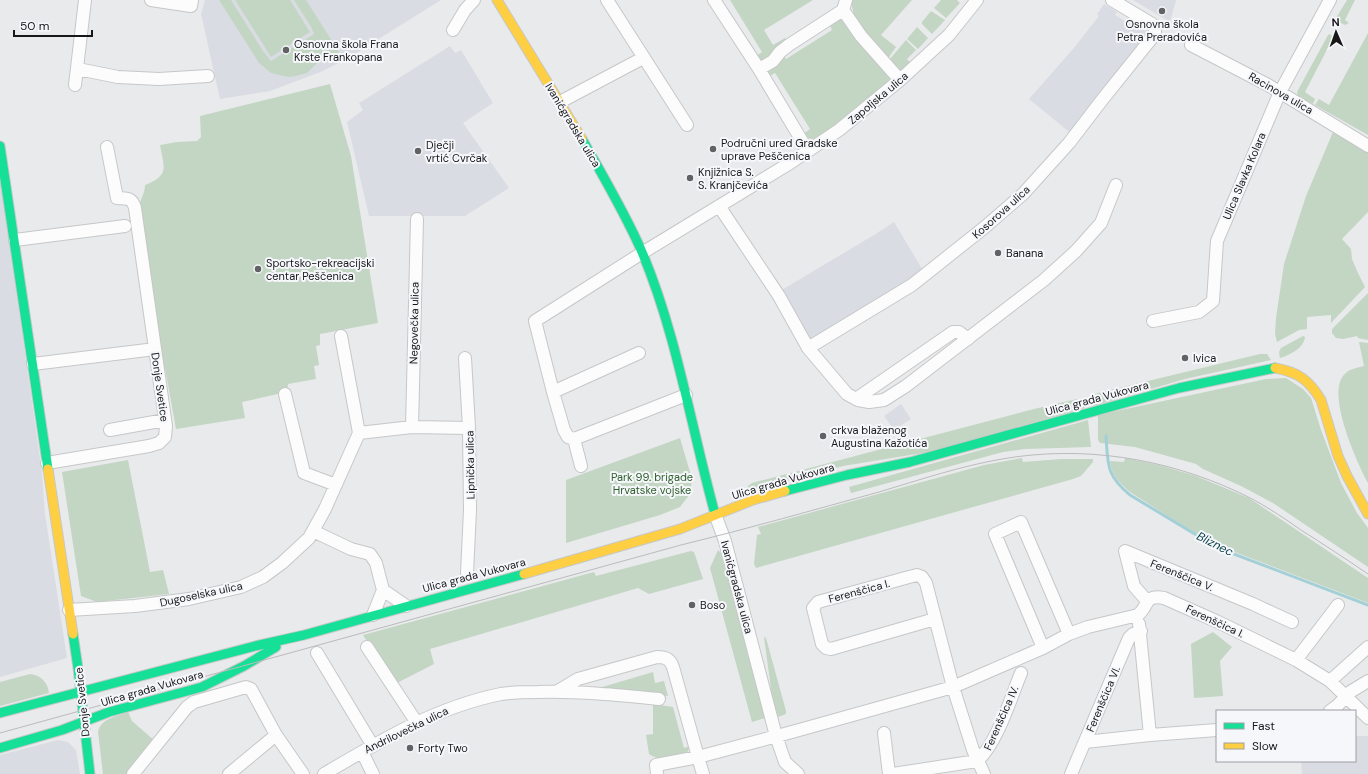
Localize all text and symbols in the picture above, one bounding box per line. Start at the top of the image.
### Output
marker: Osnovna škola Petra Preradovića [1157,6,1167,16]
scale bar [14,12,92,38]
north arrow [1316,12,1356,52]
text: N [1331,15,1340,29]
place label: Osnovna škola Petra Preradovića [1117,17,1207,44]
text: 50 m [20,18,49,34]
place label: Osnovna škola Frana Krste Frankopana [294,37,398,64]
marker: Osnovna škola Frana Krste Frankopana [281,45,291,55]
street label: Zapoljska ulica [845,69,911,127]
street label: Racinova ulica [1246,69,1316,117]
street label: Ivanićgradska ulica [542,80,604,170]
street label: Ulica Slavka Kolara [1219,130,1269,222]
place label: Područni ured Gradske uprave Peščenica [721,136,837,163]
place label: Dječji vrtić Cvrčak [426,138,488,165]
marker: Područni ured Gradske uprave Peščenica [708,144,718,154]
marker: Dječji vrtić Cvrčak [413,146,423,156]
place label: Knjižnica S. S. Kranjčevića [698,165,768,192]
marker: Knjižnica S. S. Kranjčevića [685,173,695,183]
street label: Kosorova ulica [969,182,1033,242]
place label: Banana [1006,246,1043,260]
marker: Banana [993,248,1003,258]
place label: Sportsko-rekreacijski centar Peščenica [266,256,374,283]
marker: Sportsko-rekreacijski centar Peščenica [253,264,263,274]
street label: Negovečka ulica [406,282,422,364]
place label: Ivica [1193,351,1216,365]
street label: Donje Svetice [148,352,172,422]
marker: Ivica [1180,353,1190,363]
street label: Ulica grada Vukovara [1044,378,1150,418]
place label: crkva blaženog Augustina Kažotića [831,423,927,450]
street label: Lipnička ulica [462,431,478,499]
marker: crkva blaženog Augustina Kažotića [818,431,828,441]
street label: Ulica grada Vukovara [730,460,836,502]
park label: Park 99. brigade Hrvatske vojske [611,470,693,497]
water label: Bliznec [1194,528,1236,560]
street label: Ivanićgradska ulica [718,539,756,635]
street label: Ulica grada Vukovara [421,555,527,595]
street label: Ferenščica V. [1148,556,1216,594]
street label: Ferenščica I. [827,576,891,606]
street label: Dugoselska ulica [158,578,244,610]
place label: Boso [700,598,725,612]
marker: Boso [687,600,697,610]
street label: Ferenščica I. [1184,601,1246,641]
street label: Ferenščica VI. [1083,664,1123,734]
street label: Donje Svetice [71,667,93,737]
street label: Ulica grada Vukovara [99,667,205,709]
street label: Ferenščica IV. [981,684,1021,752]
street label: Andrilovečka ulica [362,704,450,756]
legend [1216,710,1356,762]
text: Fast [1252,718,1275,734]
text: Slow [1252,738,1278,754]
place label: Forty Two [418,741,468,755]
marker: Forty Two [405,743,415,753]

